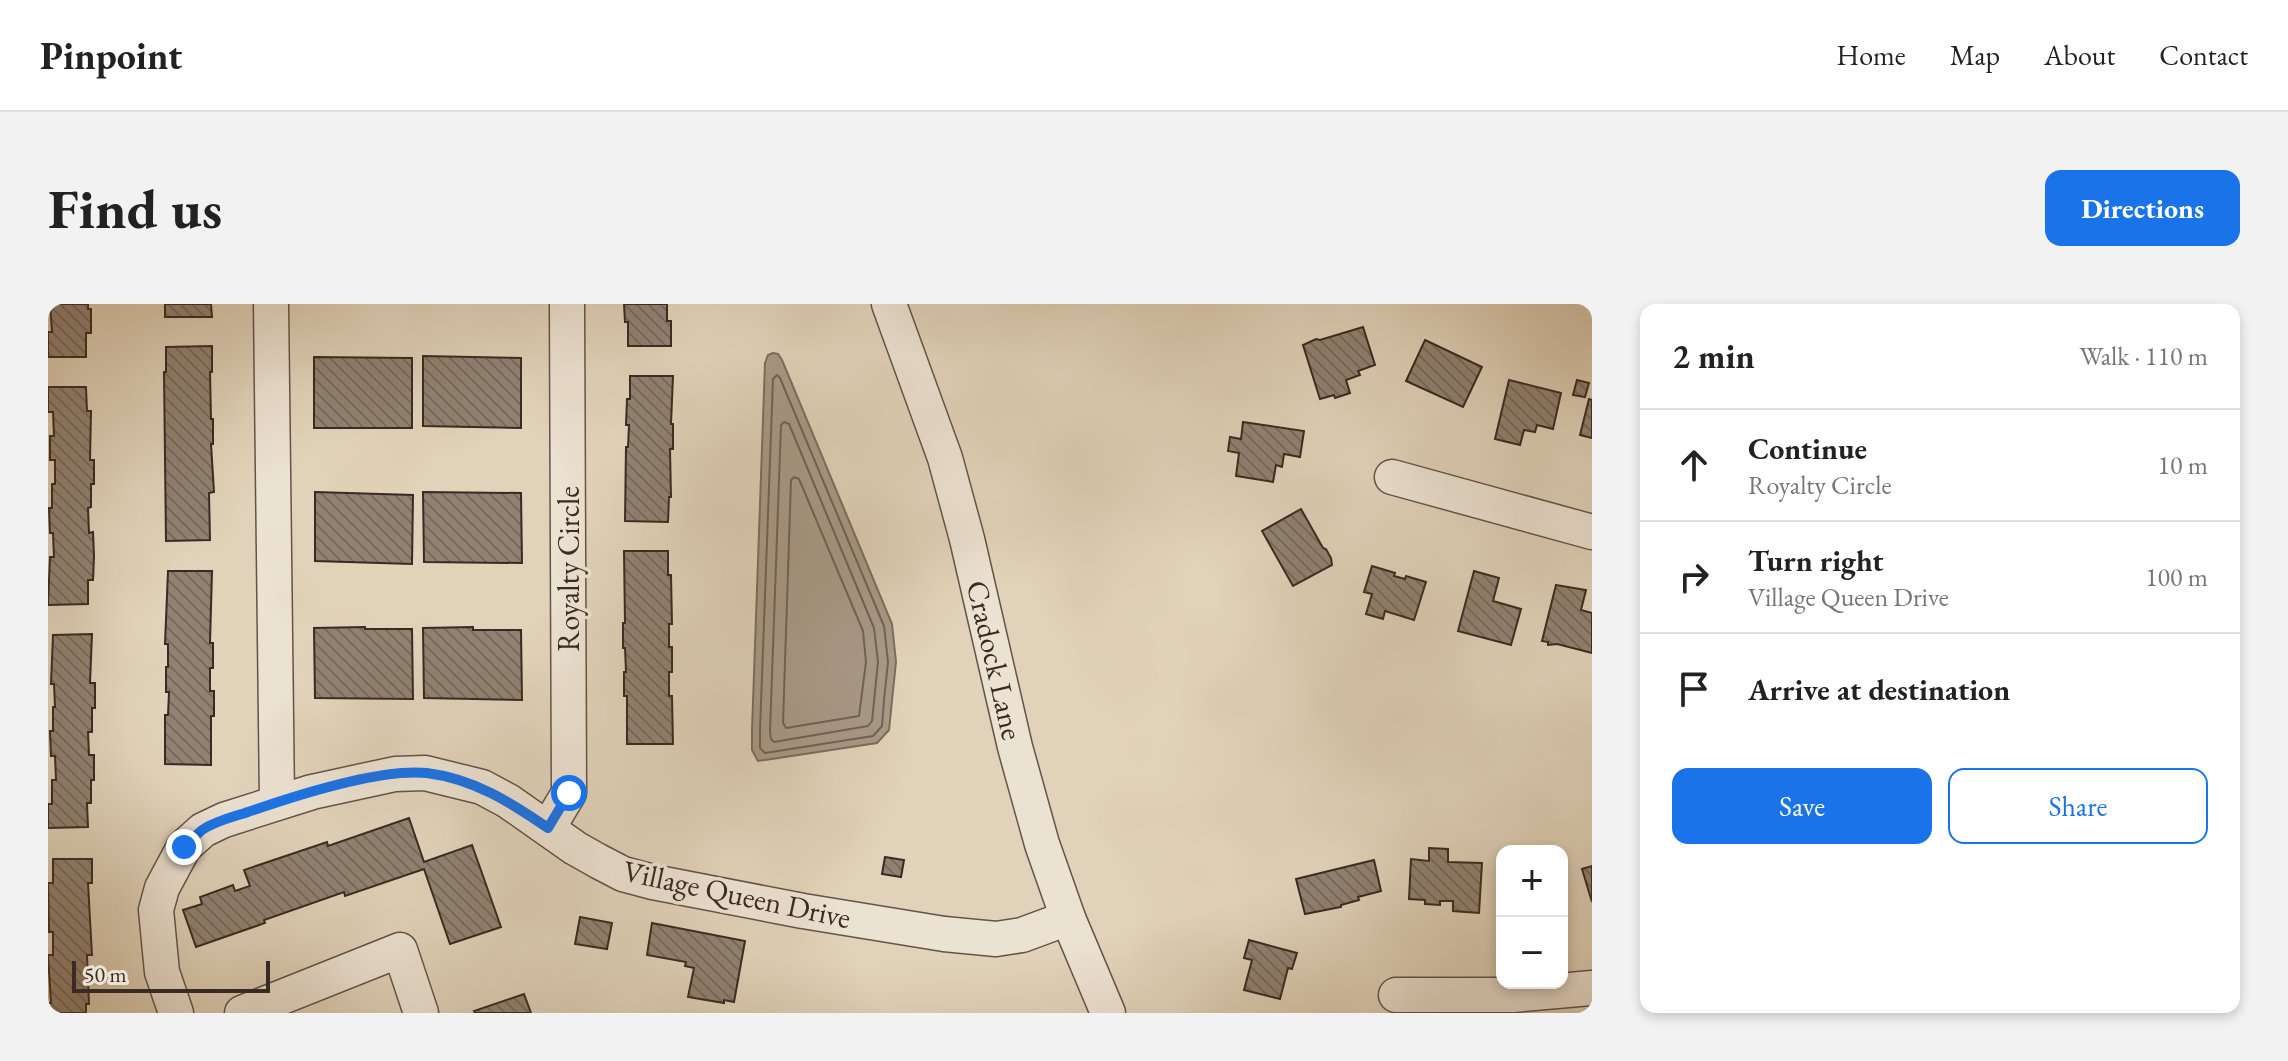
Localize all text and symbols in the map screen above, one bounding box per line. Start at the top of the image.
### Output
text: Pinpoint [40,31,182,80]
text: Home [1836,37,1906,73]
text: Map [1950,37,2000,73]
text: About [2044,37,2115,73]
text: Contact [2159,37,2248,73]
button: Directions [2045,170,2240,246]
text: Find us [48,172,222,245]
text: 2 min [1672,334,1755,378]
text: Walk · 110 m [2080,339,2208,373]
text: Continue [1748,429,1867,468]
icon: ahead [1672,443,1716,487]
text: 10 m [2158,448,2208,482]
text: Royalty Circle [1748,468,1892,502]
street label: Royalty Circle [549,486,588,652]
text: Turn right [1748,541,1884,580]
icon: right [1672,555,1716,599]
text: 100 m [2145,560,2208,594]
street label: Cradock Lane [958,576,1032,744]
text: Village Queen Drive [1748,580,1949,614]
icon: arrive [1672,667,1716,711]
text: Arrive at destination [1748,670,2010,709]
button: Save [1672,768,1932,844]
button: Share [1948,768,2208,844]
route start [551,775,587,811]
route end [166,829,202,865]
map controls [1496,845,1568,989]
button: + [1496,845,1568,917]
street label: Village Queen Drive [620,851,854,937]
button: − [1496,917,1568,989]
scale bar [72,957,270,993]
text: 50 m [84,960,127,989]

